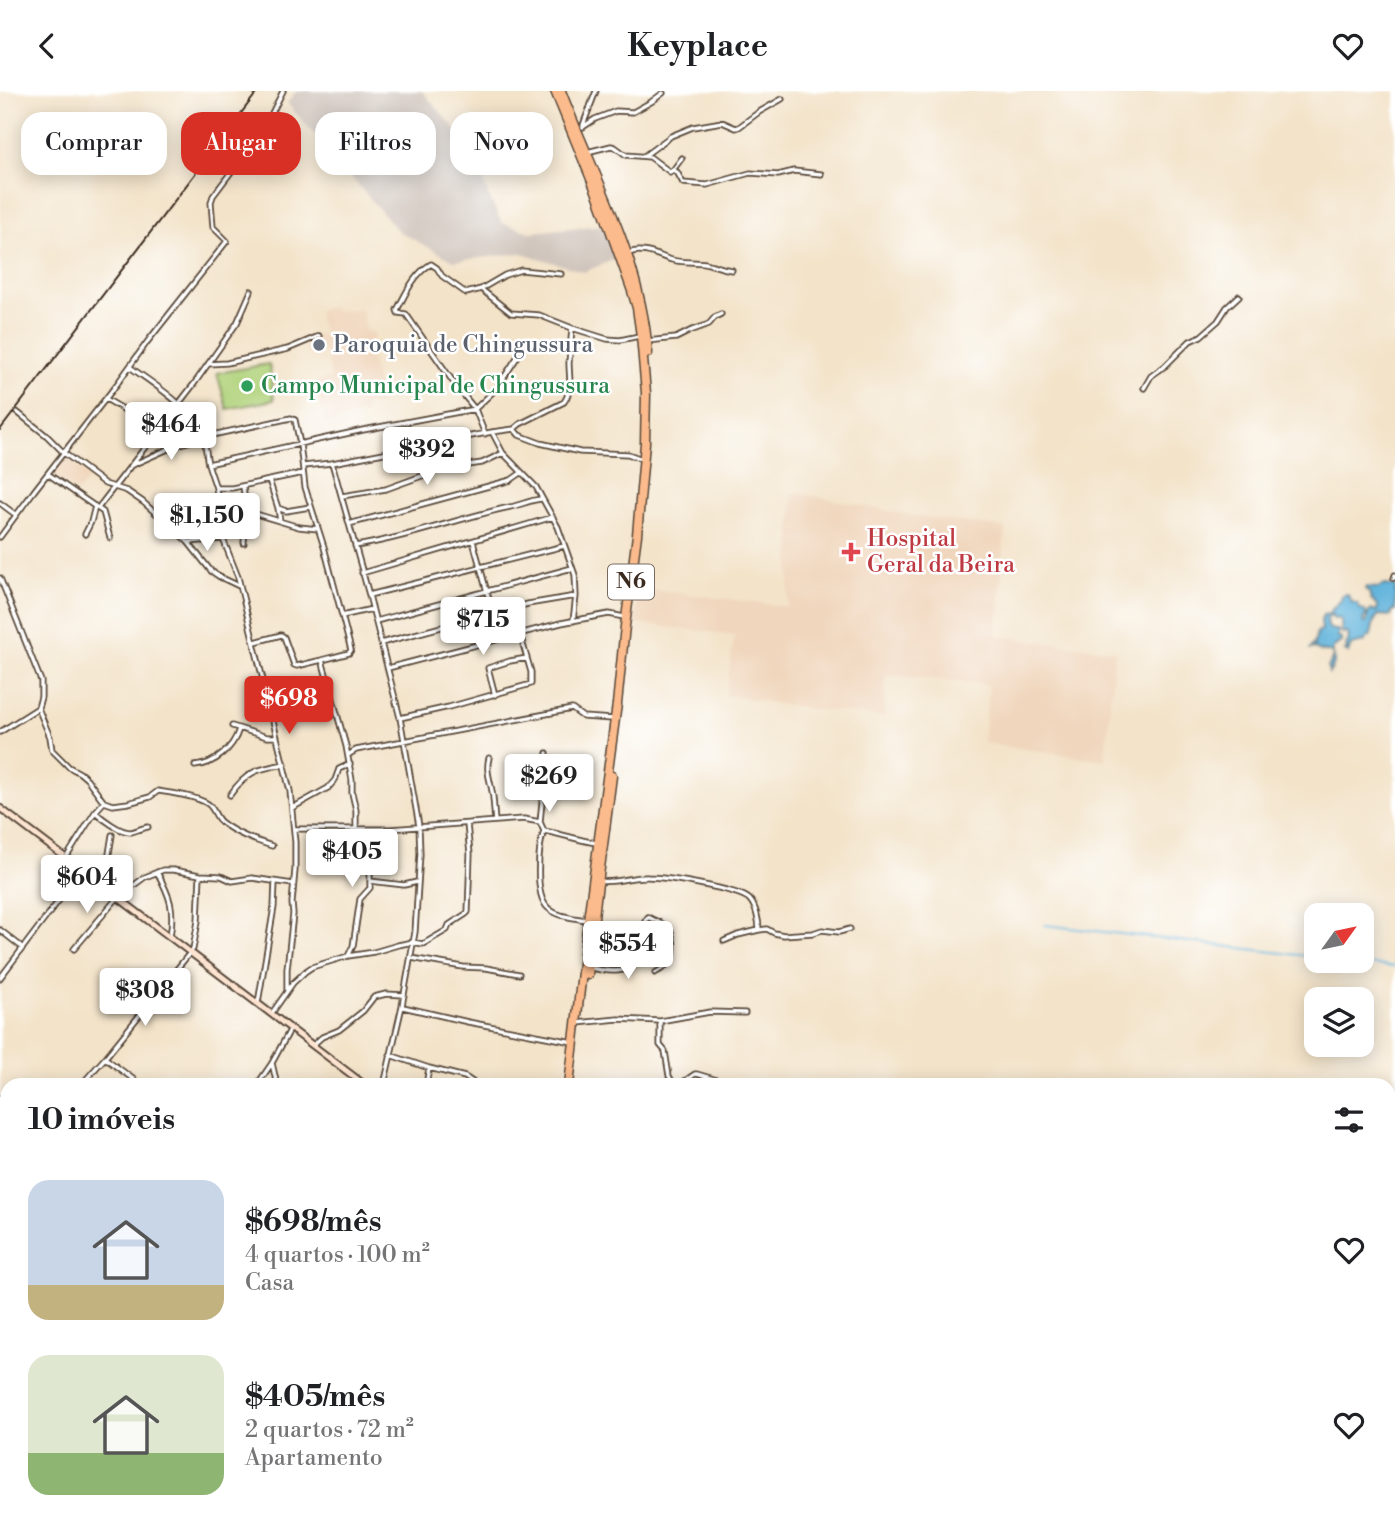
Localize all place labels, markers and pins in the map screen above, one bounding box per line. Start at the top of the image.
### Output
place label: Paroquia de Chingussura [333,331,593,359]
marker: Paroquia de Chingussura [311,337,327,353]
place label: Campo Municipal de Chingussura [261,372,610,400]
marker: Campo Municipal de Chingussura [239,378,255,394]
pin: $464 [130,403,212,462]
pin: $392 [386,427,468,487]
pin: $1,150 [150,493,264,553]
place label: Hospital Geral da Beira [867,525,1015,579]
marker: Hospital Geral da Beira [841,542,861,562]
pin: $715 [442,597,524,657]
pin: $698 [248,677,330,736]
pin: $269 [508,755,590,814]
pin: $405 [311,829,393,889]
pin: $604 [46,855,128,915]
pin: $554 [587,921,669,981]
pin: $308 [104,969,186,1028]

